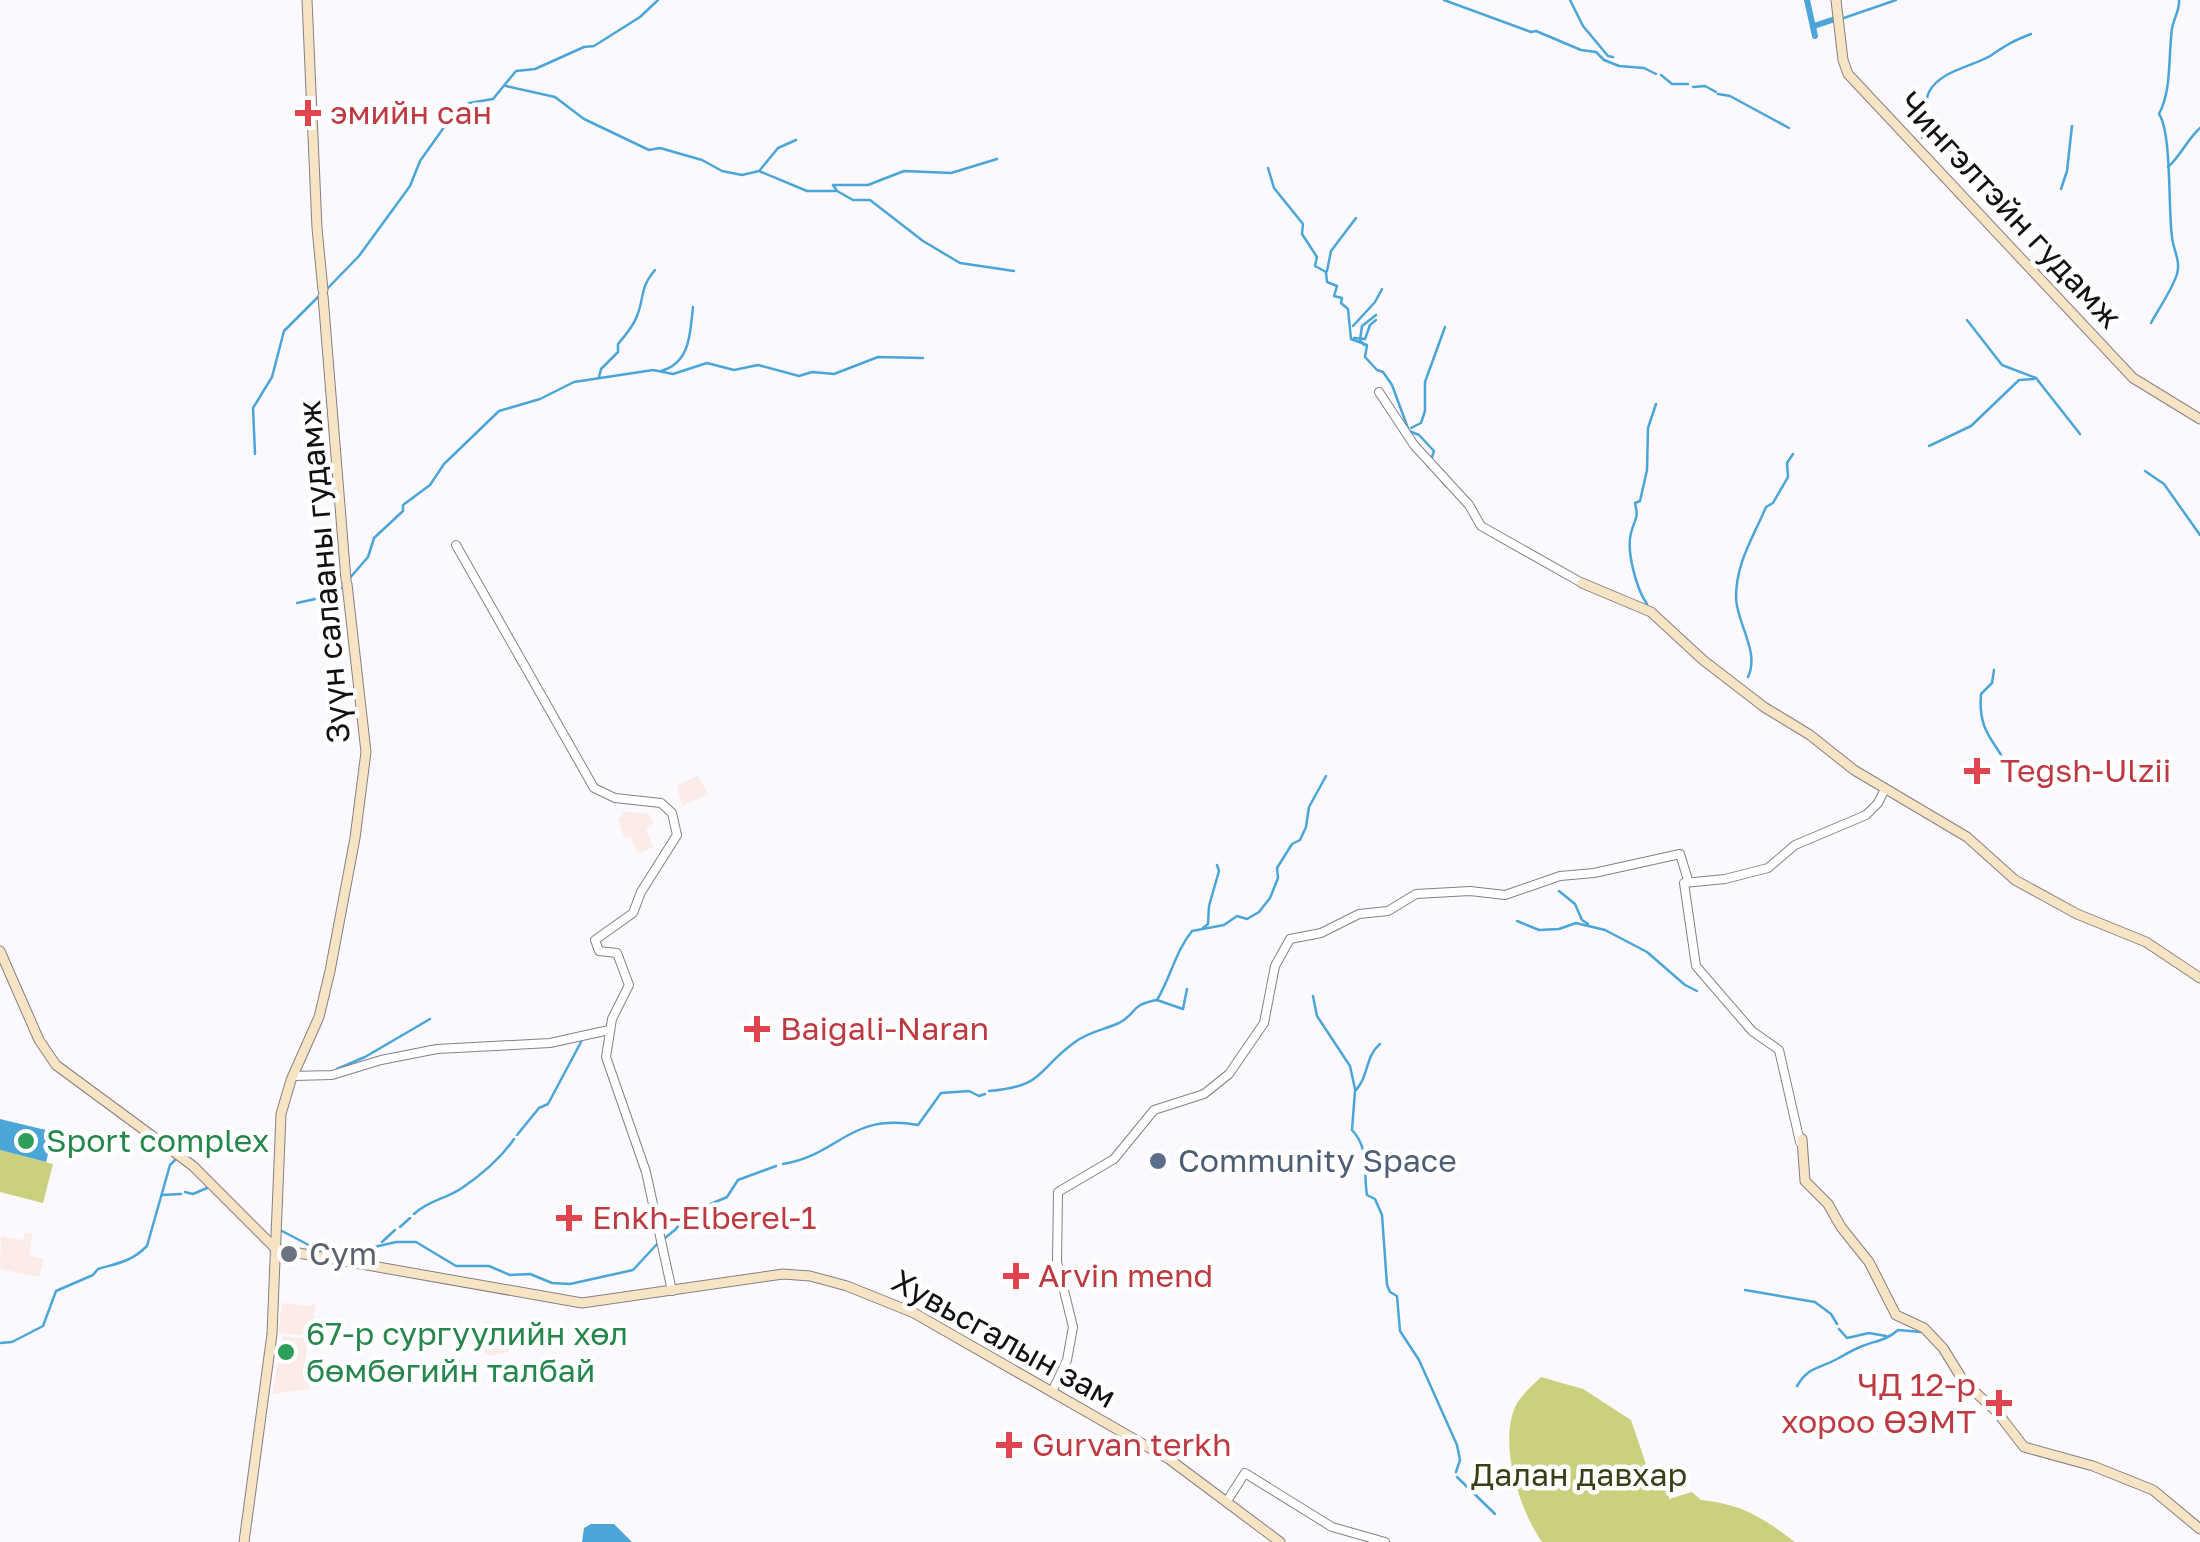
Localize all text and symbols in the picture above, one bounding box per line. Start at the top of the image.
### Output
street label: Чингэлтэйн гудамж [1891,83,2130,335]
place label: эмийн сан [330,93,492,131]
marker: эмийн сан [295,100,321,126]
street label: Зүүн салааны гудамж [289,399,357,745]
place label: Tegsh-Ulzii [2000,751,2171,789]
marker: Tegsh-Ulzii [1964,758,1990,784]
place label: Baigali-Naran [780,1009,989,1047]
marker: Baigali-Naran [744,1016,770,1042]
place label: Sport complex [46,1121,269,1159]
marker: Sport complex [15,1130,37,1152]
place label: Community Space [1178,1141,1457,1179]
marker: Community Space [1147,1150,1169,1172]
place label: Enkh-Elberel-1 [592,1198,816,1236]
marker: Enkh-Elberel-1 [556,1205,582,1231]
place label: Cym [309,1234,377,1272]
marker: Cym [278,1243,300,1265]
place label: Arvin mend [1038,1256,1213,1294]
street label: Хувьсгалын зам [886,1261,1123,1415]
marker: Arvin mend [1003,1263,1029,1289]
place label: 67-р сургуулийн хөл бөмбөгийн талбай [306,1314,628,1389]
marker: 67-р сургуулийн хөл бөмбөгийн талбай [275,1341,297,1363]
place label: ЧД 12-р хороо ӨЭМТ [1781,1365,1976,1440]
marker: ЧД 12-р хороо ӨЭМТ [1986,1390,2012,1416]
place label: Gurvan terkh [1032,1425,1232,1463]
marker: Gurvan terkh [996,1432,1022,1458]
park label: Далан давхар [1471,1455,1687,1493]

